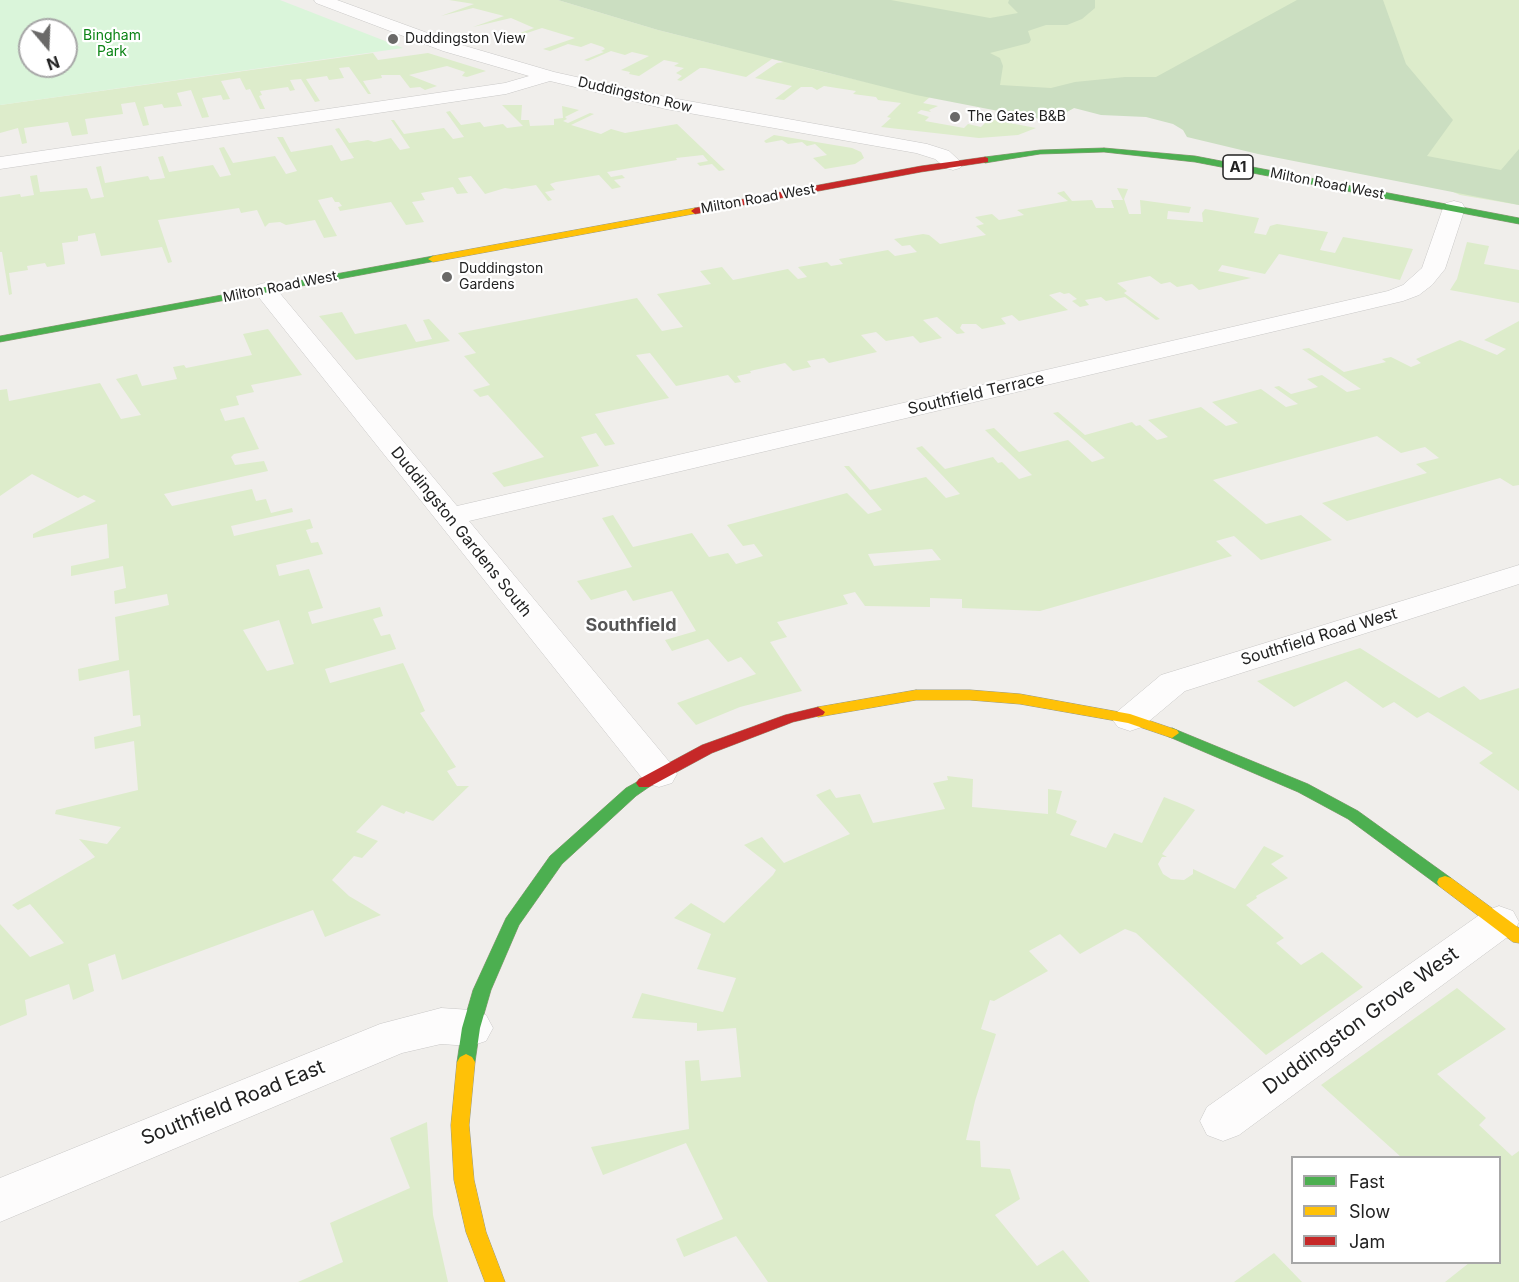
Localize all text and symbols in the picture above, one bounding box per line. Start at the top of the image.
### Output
north arrow [18,18,78,78]
park label: Bingham Park [83,28,141,60]
place label: Duddingston View [405,31,526,47]
marker: Duddingston View [386,32,400,46]
text: N [44,52,62,75]
street label: Duddingston Row [576,74,694,116]
place label: The Gates B&B [967,109,1066,125]
marker: The Gates B&B [948,110,962,124]
road number: A1 [1223,155,1253,179]
street label: Milton Road West [1269,165,1385,203]
street label: Milton Road West [700,181,816,217]
place label: Duddingston Gardens [459,261,543,294]
street label: Milton Road West [222,268,338,306]
marker: Duddingston Gardens [440,270,454,284]
street label: Southfield Terrace [906,369,1046,419]
street label: Duddingston Gardens South [387,443,535,621]
street label: Southfield Road West [1239,604,1399,670]
district label: Southfield [585,615,677,637]
street label: Duddingston Grove West [1259,942,1463,1100]
street label: Southfield Road East [138,1055,328,1151]
legend [1291,1156,1501,1264]
text: Fast [1349,1171,1385,1192]
text: Slow [1349,1201,1390,1222]
text: Jam [1349,1231,1385,1252]

